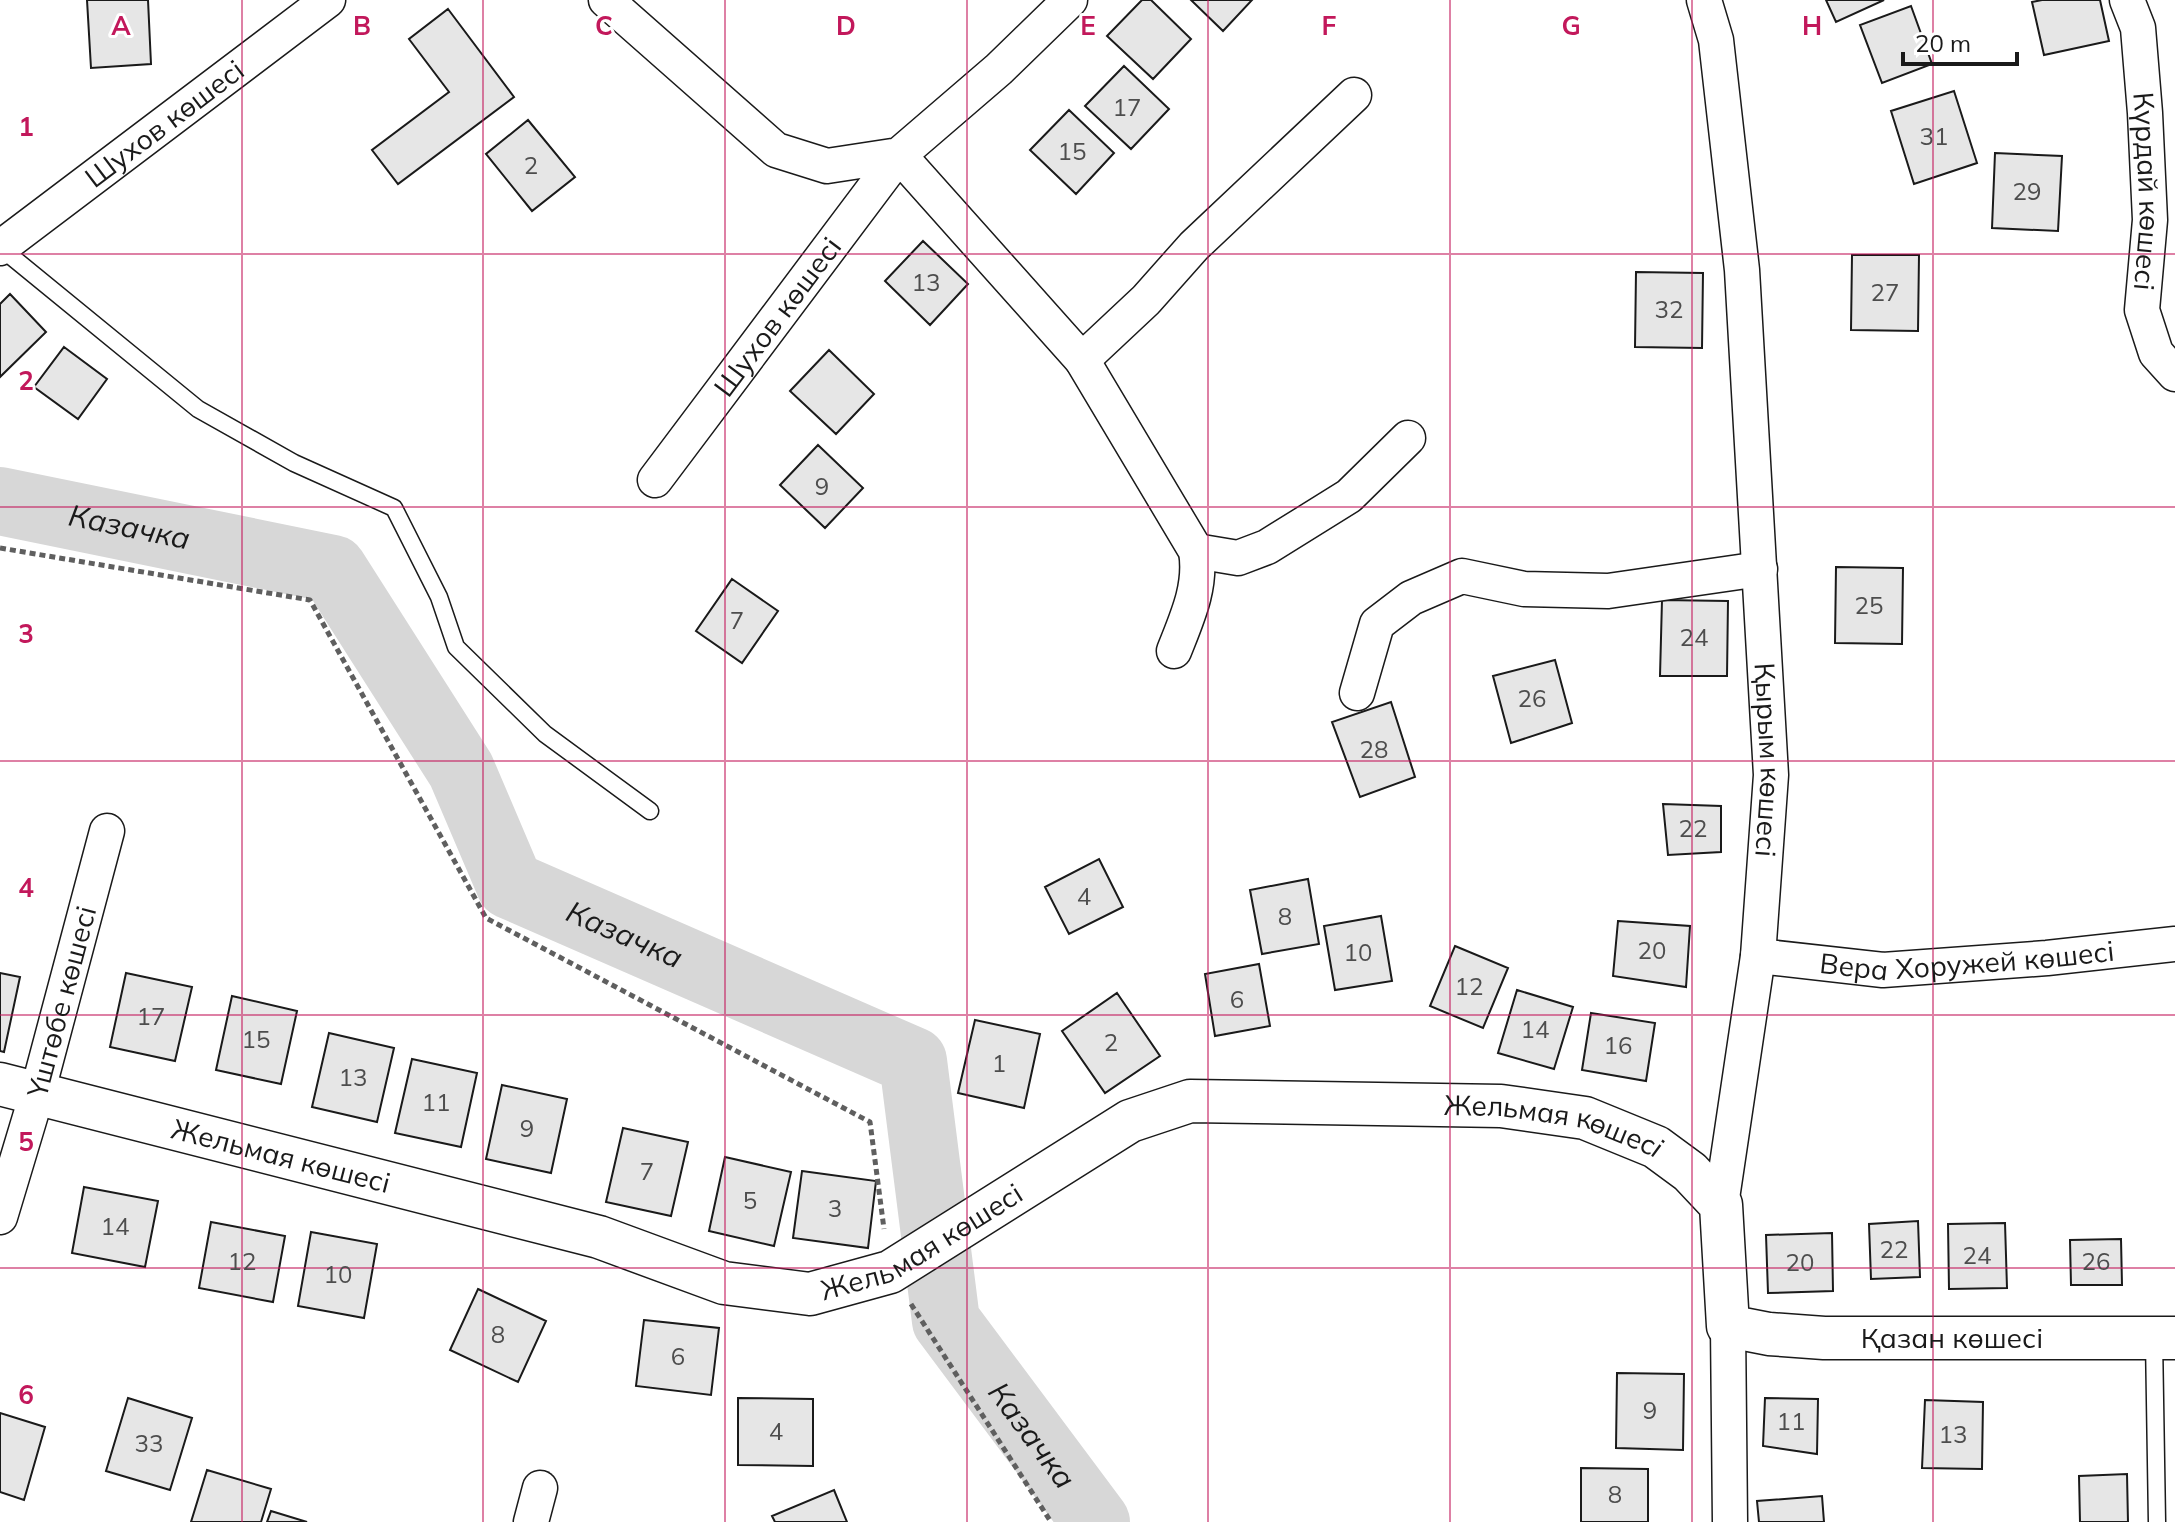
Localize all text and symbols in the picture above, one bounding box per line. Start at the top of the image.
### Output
text: A [111,9,131,42]
text: B [353,9,371,42]
text: C [595,9,613,42]
text: D [836,9,856,42]
text: E [1080,9,1096,42]
text: F [1322,9,1337,42]
text: G [1561,9,1581,42]
text: H [1802,9,1822,42]
scale bar [1903,16,2017,66]
text: 20 m [1915,28,1971,58]
street label: Шухов көшесі [78,52,250,195]
street label: Күрдай көшесі [2126,91,2168,292]
house number: 17 [1113,92,1141,122]
text: 1 [18,110,34,143]
house number: 31 [1920,121,1948,151]
house number: 15 [1058,136,1086,166]
house number: 2 [524,150,538,180]
house number: 29 [2013,176,2041,206]
street label: Шухов көшесі [706,230,848,403]
house number: 13 [912,267,940,297]
house number: 27 [1871,277,1899,307]
house number: 32 [1655,294,1683,324]
text: 2 [18,364,34,397]
house number: 9 [815,471,829,501]
water label: Казачка [66,496,194,557]
house number: 25 [1855,590,1883,620]
house number: 7 [730,605,744,635]
text: 3 [18,617,34,650]
house number: 24 [1680,622,1708,652]
street label: Қырым көшесі [1748,662,1789,859]
house number: 26 [1518,683,1546,713]
house number: 28 [1360,734,1388,764]
house number: 22 [1679,813,1707,843]
text: 4 [18,871,34,904]
house number: 4 [1077,881,1091,911]
water label: Казачка [561,892,689,976]
house number: 8 [1278,901,1292,931]
street label: Үштөбе көшесі [19,902,103,1102]
street label: Вера Хоружей көшесі [1818,933,2116,987]
house number: 20 [1638,935,1666,965]
house number: 10 [1344,937,1372,967]
house number: 12 [1455,971,1483,1001]
house number: 6 [1230,984,1244,1014]
house number: 17 [137,1001,165,1031]
house number: 14 [1521,1014,1549,1044]
house number: 15 [242,1024,270,1054]
house number: 2 [1104,1027,1118,1057]
house number: 16 [1604,1030,1632,1060]
house number: 1 [992,1048,1006,1078]
house number: 13 [339,1062,367,1092]
house number: 11 [422,1087,450,1117]
street label: Жельмая көшесі [1444,1087,1671,1164]
street label: Жельмая көшесі [168,1111,394,1200]
house number: 9 [520,1113,534,1143]
text: 5 [18,1125,34,1158]
house number: 7 [640,1156,654,1186]
street label: Жельмая көшесі [816,1175,1029,1307]
house number: 5 [743,1185,757,1215]
house number: 3 [828,1193,842,1223]
house number: 14 [101,1211,129,1241]
house number: 22 [1880,1234,1908,1264]
house number: 24 [1963,1240,1991,1270]
house number: 12 [228,1246,256,1276]
house number: 26 [2082,1246,2110,1276]
house number: 20 [1786,1247,1814,1277]
house number: 10 [324,1259,352,1289]
house number: 8 [491,1319,505,1349]
street label: Қазан көшесі [1861,1320,2043,1355]
house number: 6 [671,1341,685,1371]
water label: Казачка [980,1374,1084,1496]
text: 6 [18,1378,34,1411]
house number: 9 [1643,1395,1657,1425]
house number: 11 [1777,1406,1805,1436]
house number: 4 [769,1416,783,1446]
house number: 13 [1939,1419,1967,1449]
house number: 33 [135,1428,163,1458]
house number: 8 [1608,1479,1622,1509]

